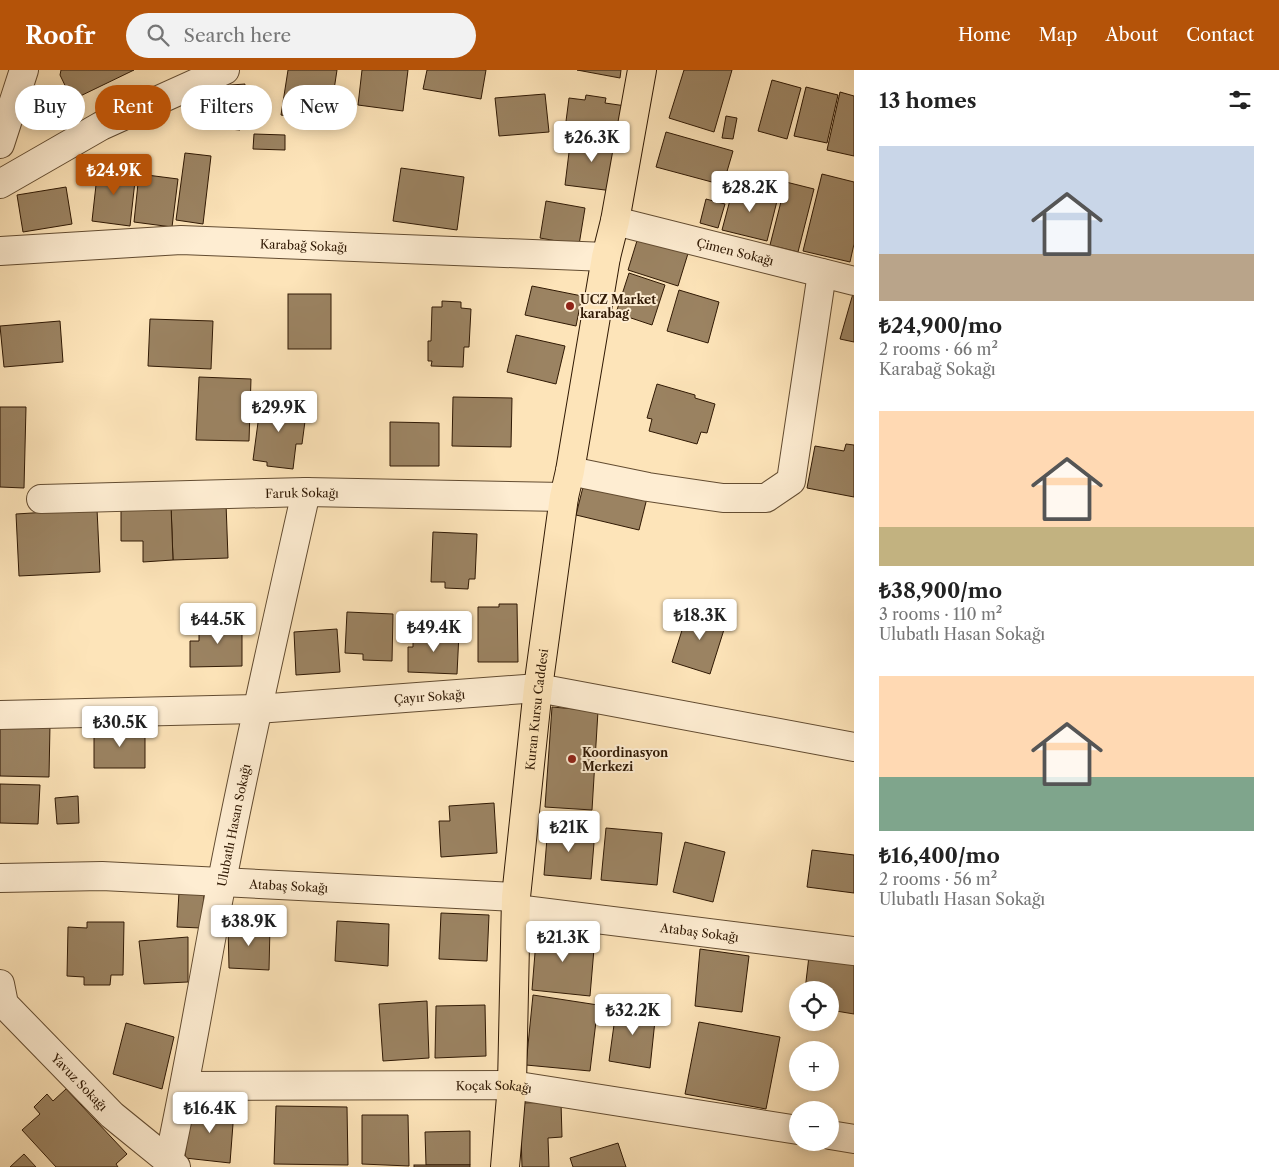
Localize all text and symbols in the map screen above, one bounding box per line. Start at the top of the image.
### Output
search box [126,13,476,58]
text: Roofr [25,21,96,50]
icon: search [144,21,172,49]
text: Search here [184,24,291,47]
text: Home [958,24,1011,46]
text: Map [1039,24,1077,46]
text: About [1105,24,1158,46]
text: Contact [1186,24,1254,46]
chip: Buy [15,85,85,130]
chip: Rent [95,85,171,130]
chip: Filters [181,85,272,130]
chip: New [282,85,357,130]
icon: filters [1226,86,1254,114]
text: 13 homes [879,88,977,113]
pin: ₺26.3K [551,121,633,163]
text: ₺26.3K [565,127,619,147]
pin: ₺24.9K [73,154,155,196]
text: ₺24.9K [87,160,141,180]
pin: ₺28.2K [709,170,791,213]
text: ₺28.2K [722,177,778,197]
icon: home [1022,179,1112,269]
street label: Çimen Sokağı [695,234,776,268]
street label: Karabağ Sokağı [260,236,348,254]
place label: UCZ Market karabag [580,292,656,321]
marker: UCZ Market karabag [564,300,576,312]
text: ₺24,900/mo [879,313,1002,338]
text: 2 rooms · 66 m² [879,339,998,359]
text: Karabağ Sokağı [879,359,996,379]
pin: ₺29.9K [238,390,320,433]
text: ₺29.9K [252,397,306,417]
icon: home [1022,444,1112,534]
street label: Faruk Sokağı [265,484,339,501]
text: ₺38,900/mo [879,578,1002,603]
pin: ₺18.3K [659,598,741,641]
pin: ₺44.5K [177,602,259,645]
text: 3 rooms · 110 m² [879,604,1002,624]
text: ₺18.3K [674,605,726,625]
text: ₺44.5K [191,609,245,629]
pin: ₺49.4K [393,610,475,653]
text: ₺49.4K [407,617,461,637]
text: Ulubatlı Hasan Sokağı [879,624,1045,644]
street label: Kuran Kursu Caddesi [522,647,551,771]
street label: Çayır Sokağı [393,686,466,706]
pin: ₺30.5K [79,706,161,748]
icon: home [1022,709,1112,799]
text: ₺30.5K [93,712,147,732]
place label: Koordinasyon Merkezi [582,745,669,774]
marker: Koordinasyon Merkezi [566,753,578,765]
street label: Ulubatlı Hasan Sokağı [214,762,253,888]
pin: ₺21K [539,810,599,853]
text: ₺21K [550,817,588,837]
text: ₺16,400/mo [879,843,1000,868]
text: 2 rooms · 56 m² [879,869,997,889]
street label: Atabaş Sokağı [248,876,329,895]
text: Ulubatlı Hasan Sokağı [879,889,1045,909]
pin: ₺38.9K [208,904,290,947]
text: ₺38.9K [222,911,276,931]
street label: Atabaş Sokağı [659,919,740,944]
pin: ₺21.3K [522,920,604,963]
text: ₺21.3K [537,927,589,947]
map controls [789,981,839,1151]
button: locate [789,981,839,1031]
pin: ₺32.2K [592,994,674,1036]
text: ₺32.2K [606,1000,660,1020]
button: + [789,1041,839,1091]
street label: Yavuz Sokağı [48,1049,111,1114]
street label: Koçak Sokağı [456,1077,533,1096]
pin: ₺16.4K [169,1092,251,1134]
text: ₺16.4K [184,1098,236,1118]
button: − [789,1101,839,1151]

